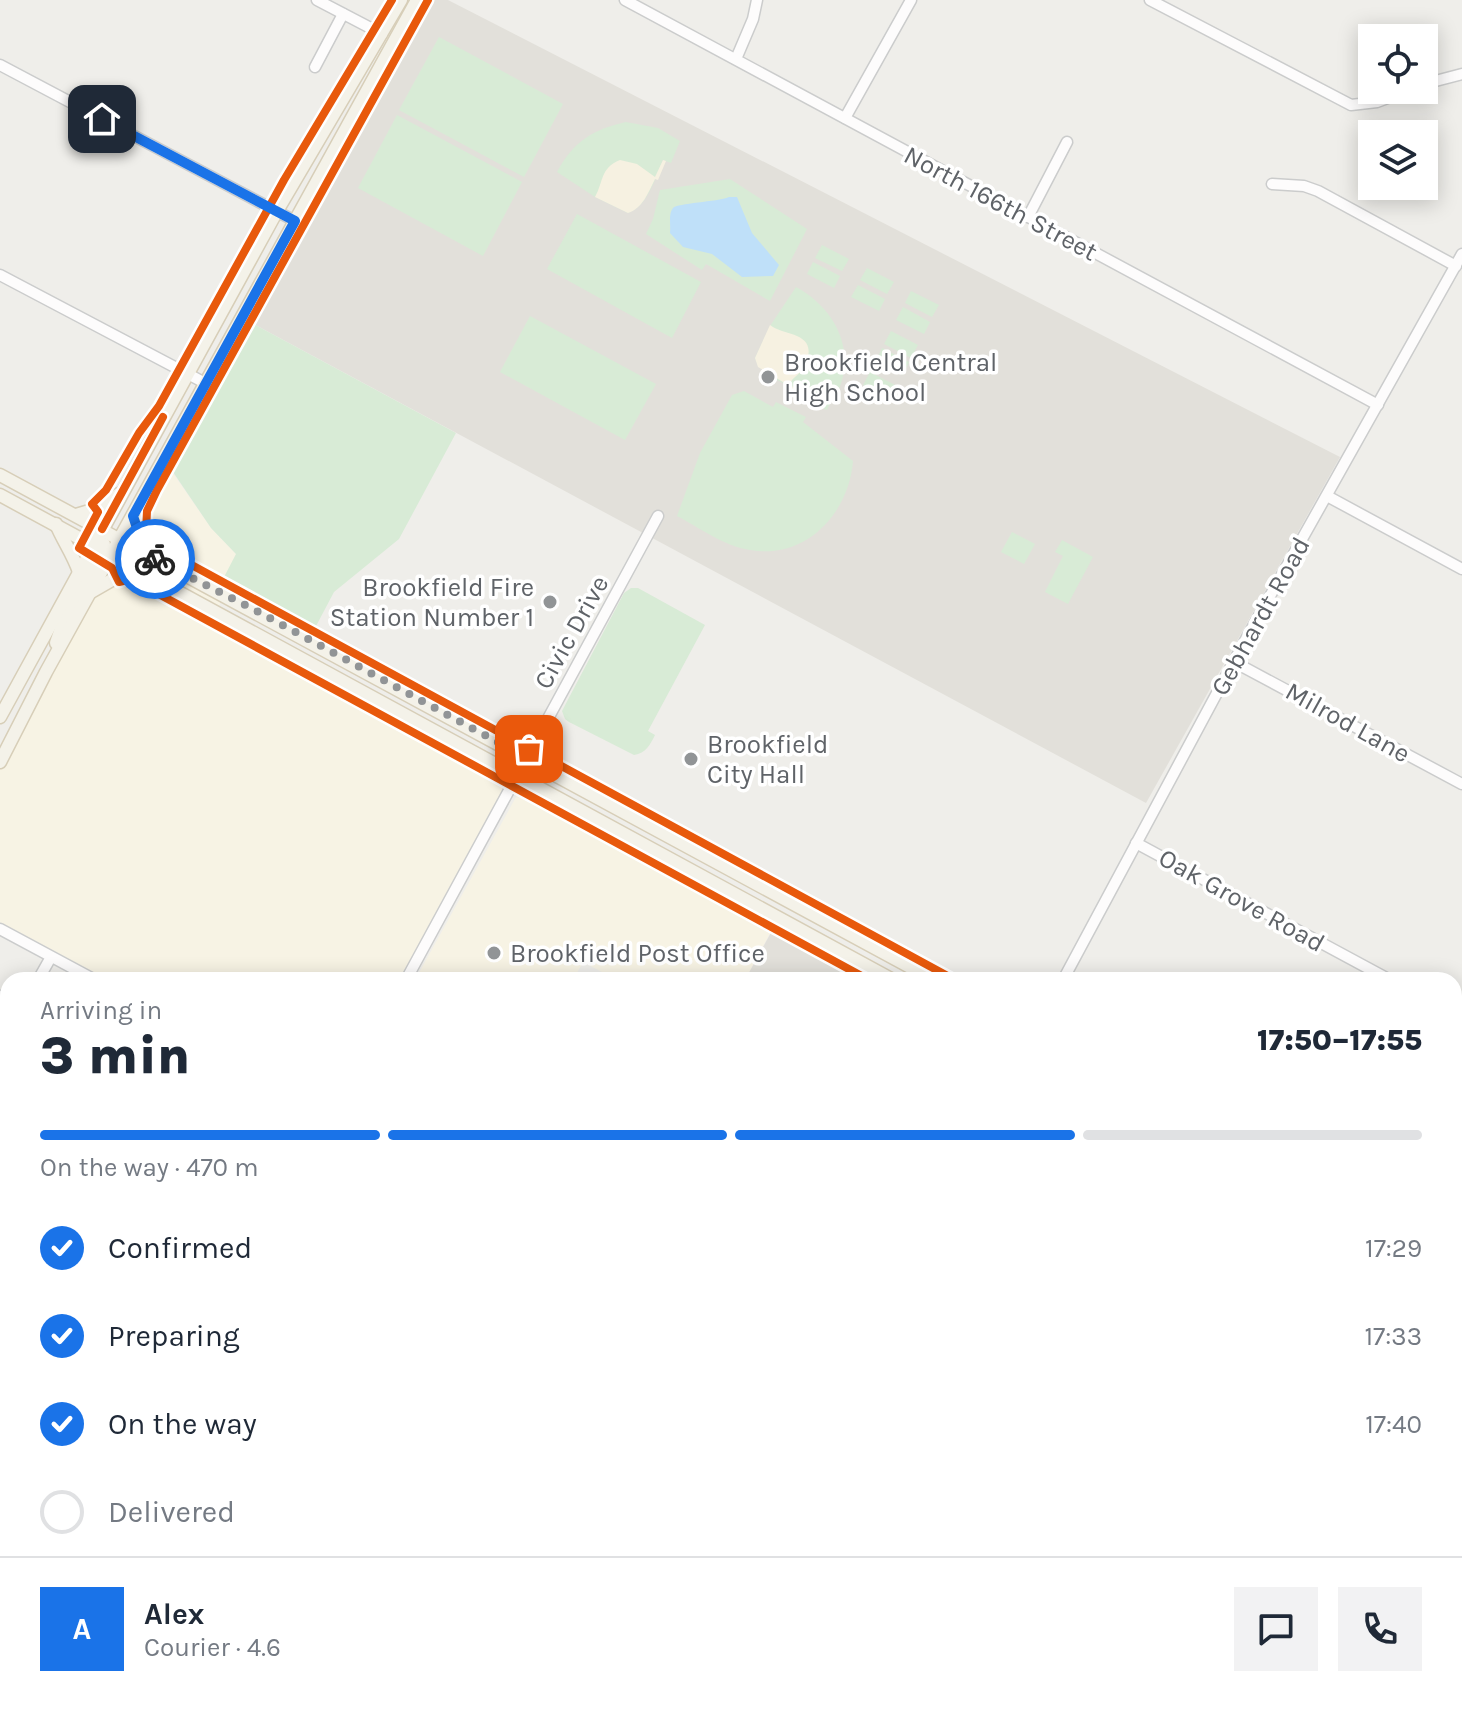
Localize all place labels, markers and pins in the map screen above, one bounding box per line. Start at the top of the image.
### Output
pin [68,85,136,153]
place label: Brookfield Central High School [784,347,997,408]
marker: Brookfield Central High School [759,368,777,386]
place label: Brookfield Fire Station Number 1 [330,572,534,633]
marker: Brookfield Fire Station Number 1 [541,593,559,611]
pin [495,715,563,783]
place label: Brookfield City Hall [707,729,828,790]
marker: Brookfield City Hall [682,750,700,768]
place label: Brookfield Post Office [510,938,765,969]
marker: Brookfield Post Office [485,944,503,962]

